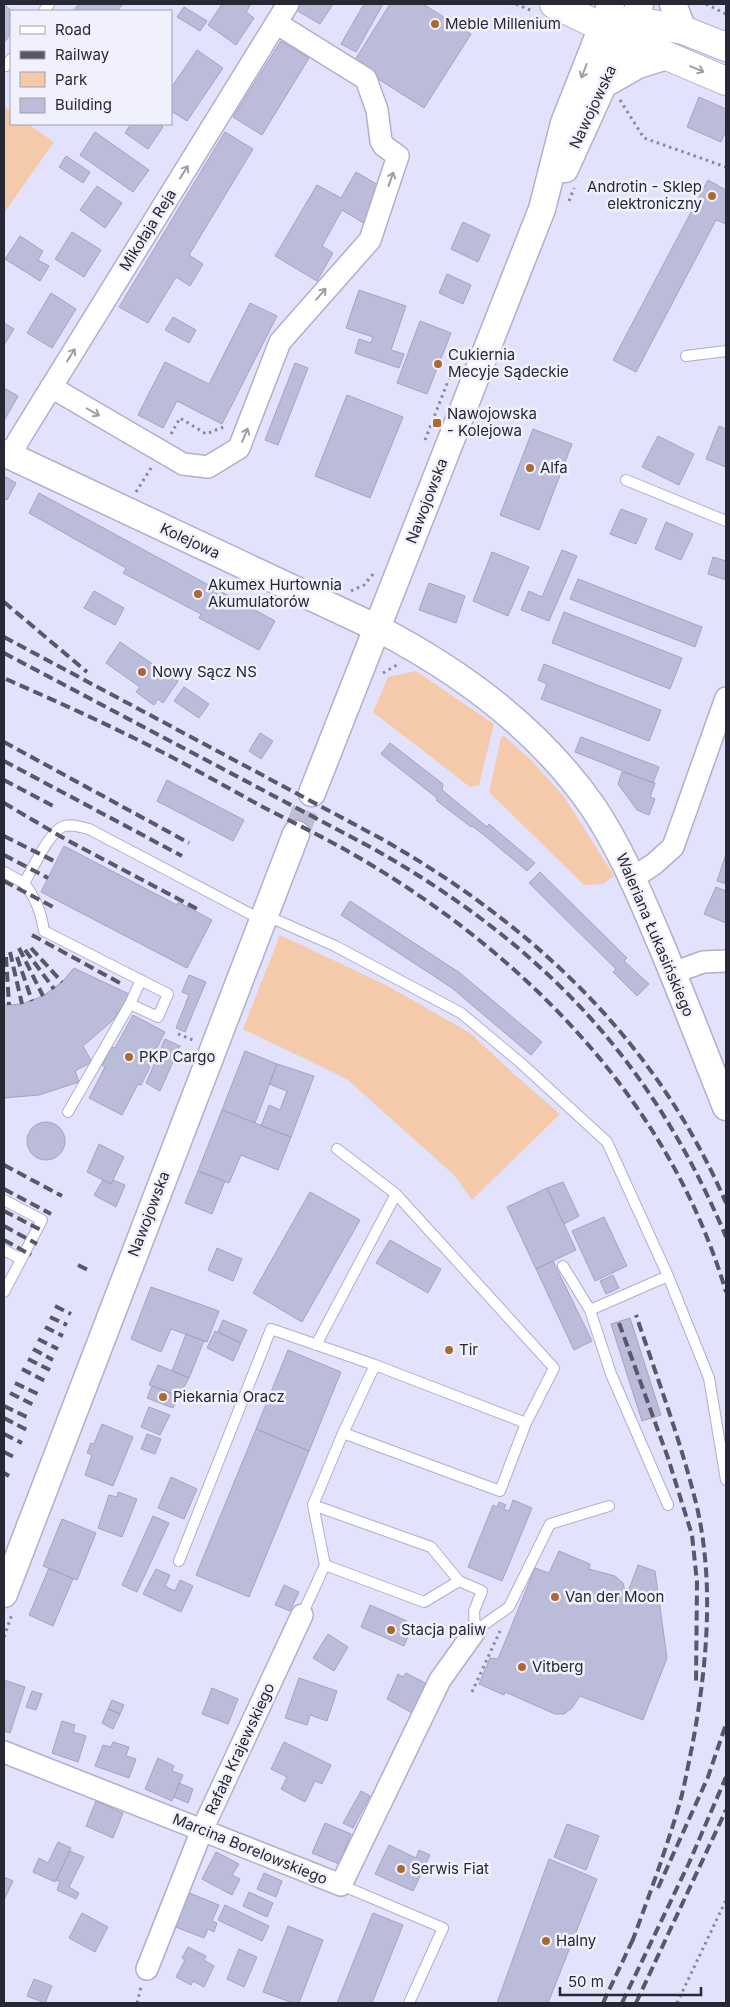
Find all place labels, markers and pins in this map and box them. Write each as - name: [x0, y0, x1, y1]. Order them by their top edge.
- place label: Meble Millenium: [445, 14, 561, 33]
- marker: Meble Millenium: [429, 18, 441, 30]
- place label: Androtin - Sklep elektroniczny: [587, 177, 703, 213]
- marker: Androtin - Sklep elektroniczny: [706, 190, 718, 202]
- place label: Cukiernia Mecyje Sądeckie: [448, 345, 569, 381]
- marker: Cukiernia Mecyje Sądeckie: [432, 358, 444, 370]
- place label: Nawojowska - Kolejowa: [447, 404, 537, 440]
- marker: Nawojowska - Kolejowa: [431, 417, 443, 429]
- place label: Alfa: [540, 458, 568, 477]
- marker: Alfa: [524, 462, 536, 474]
- place label: Akumex Hurtownia Akumulatorów: [208, 575, 342, 611]
- marker: Akumex Hurtownia Akumulatorów: [192, 588, 204, 600]
- place label: Nowy Sącz NS: [152, 662, 257, 681]
- marker: Nowy Sącz NS: [136, 666, 148, 678]
- place label: PKP Cargo: [139, 1047, 215, 1066]
- marker: PKP Cargo: [123, 1051, 135, 1063]
- place label: Tir: [459, 1340, 478, 1359]
- marker: Tir: [443, 1344, 455, 1356]
- place label: Piekarnia Oracz: [173, 1387, 285, 1406]
- marker: Piekarnia Oracz: [157, 1391, 169, 1403]
- place label: Van der Moon: [565, 1587, 664, 1606]
- marker: Van der Moon: [549, 1591, 561, 1603]
- place label: Stacja paliw: [401, 1620, 486, 1639]
- marker: Stacja paliw: [385, 1624, 397, 1636]
- place label: Vitberg: [532, 1657, 583, 1676]
- marker: Vitberg: [516, 1661, 528, 1673]
- place label: Serwis Fiat: [411, 1859, 489, 1878]
- marker: Serwis Fiat: [395, 1863, 407, 1875]
- place label: Halny: [556, 1931, 597, 1950]
- marker: Halny: [540, 1935, 552, 1947]

